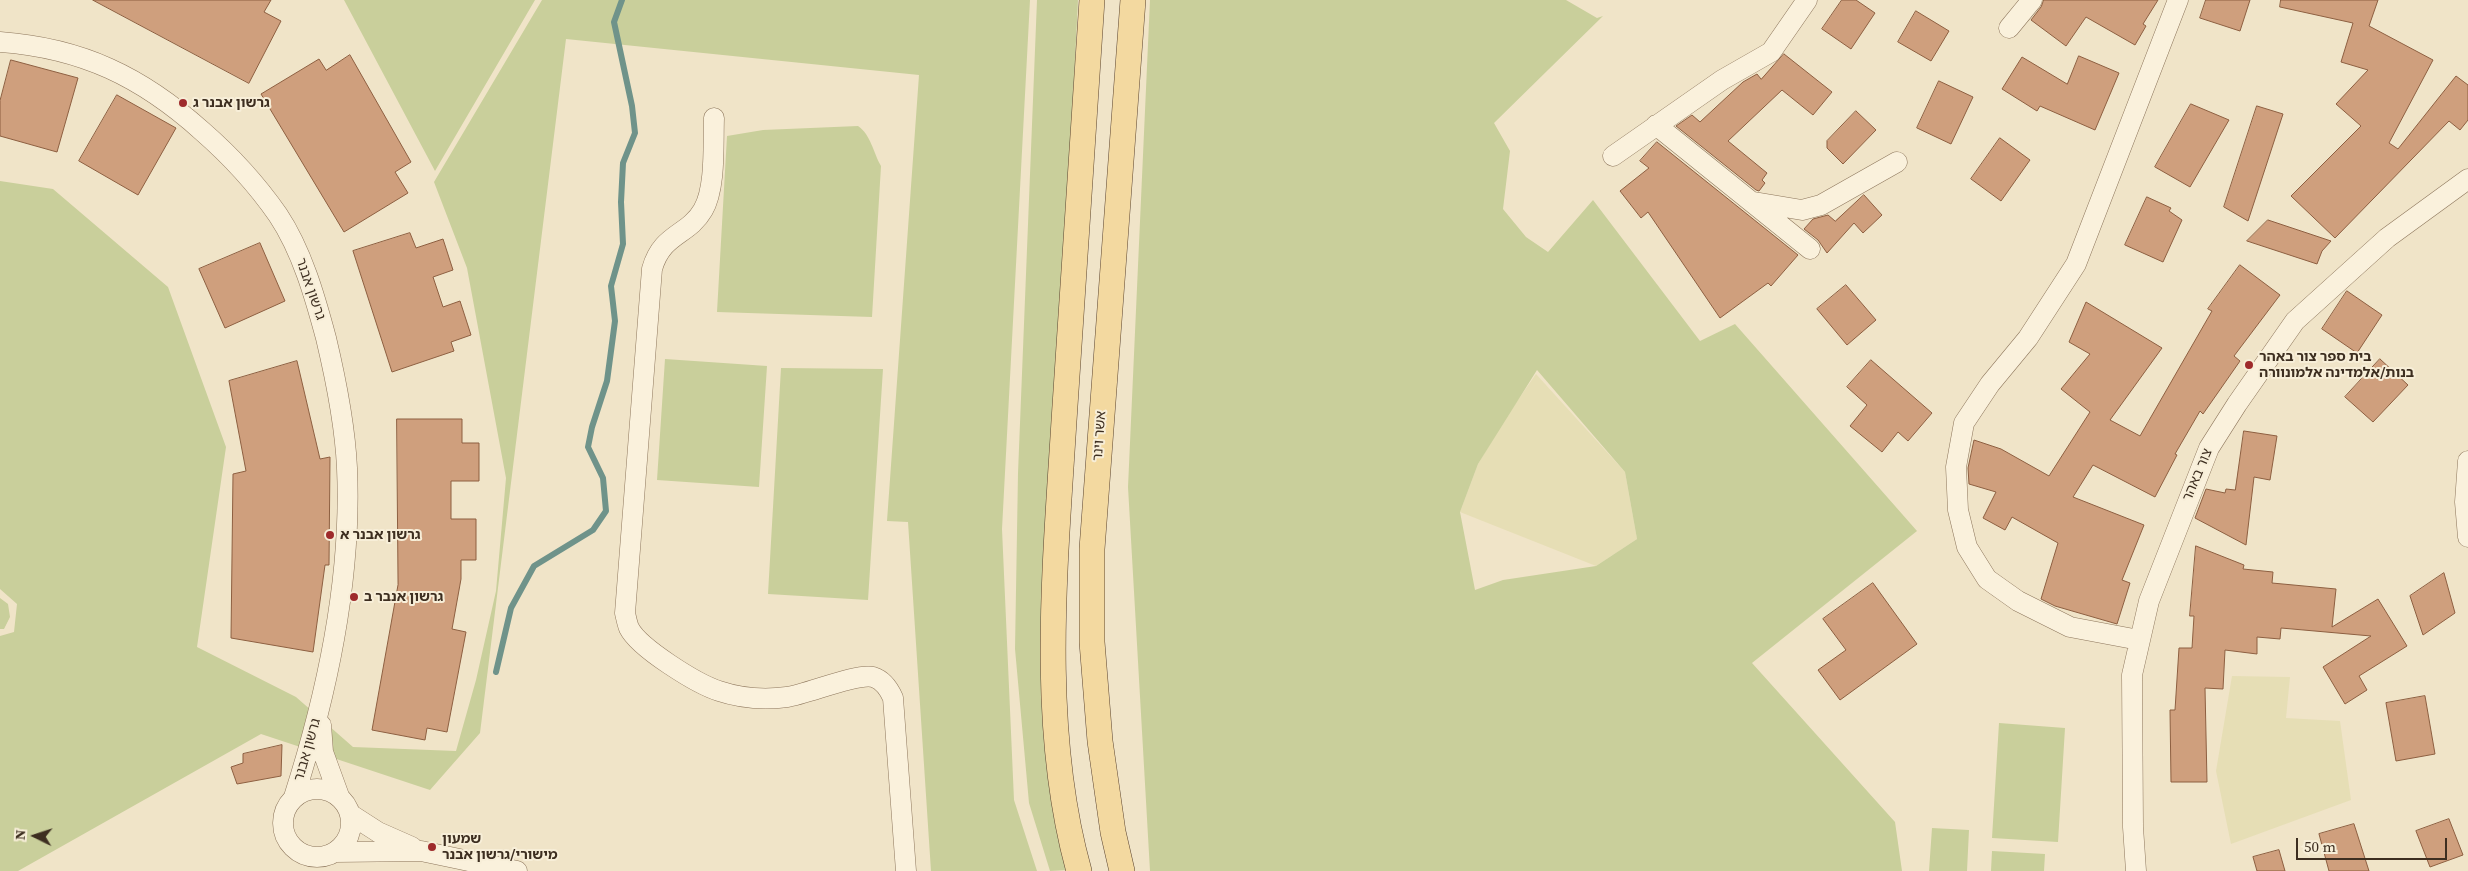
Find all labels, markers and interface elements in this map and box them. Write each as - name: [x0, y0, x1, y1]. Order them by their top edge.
- place label: גרשון אבנר ג: [193, 95, 270, 111]
- marker: גרשון אבנר ג: [177, 97, 189, 109]
- street label: גרשון אבנר: [292, 256, 328, 322]
- place label: בית ספר צור באהר בנות/אלמדינה אלמונוורה: [2259, 349, 2414, 382]
- marker: בית ספר צור באהר בנות/אלמדינה אלמונוורה: [2243, 359, 2255, 371]
- street label: אשר וינר: [1090, 410, 1110, 462]
- street label: צור באהר: [2179, 446, 2217, 504]
- place label: גרשון אבנר א: [340, 527, 421, 543]
- marker: גרשון אבנר א: [324, 529, 336, 541]
- place label: גרשון אנבר ב: [364, 589, 443, 605]
- marker: גרשון אנבר ב: [348, 591, 360, 603]
- street label: גרשון אבנר: [291, 717, 325, 783]
- north arrow: [10, 811, 60, 861]
- scale bar: [2298, 828, 2449, 860]
- text: N: [10, 829, 30, 841]
- place label: שמעון מישורי/גרשון אבנר: [442, 831, 558, 864]
- text: 50 m: [2304, 836, 2336, 857]
- marker: שמעון מישורי/גרשון אבנר: [426, 841, 438, 853]

